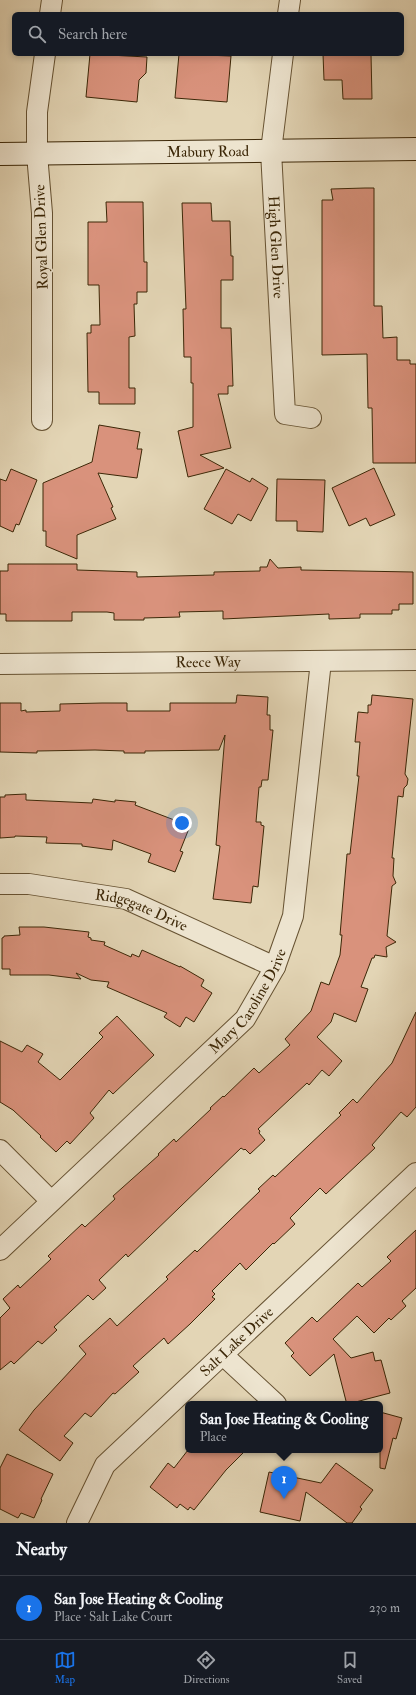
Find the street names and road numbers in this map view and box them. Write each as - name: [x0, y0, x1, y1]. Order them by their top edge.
- street label: Mabury Road: [167, 142, 250, 162]
- street label: Royal Glen Drive: [30, 184, 53, 290]
- street label: High Glen Drive: [263, 195, 288, 299]
- street label: Reece Way: [175, 653, 241, 672]
- street label: Ridgegate Drive: [94, 885, 191, 936]
- street label: Mary Caroline Drive: [205, 946, 291, 1058]
- street label: Salt Lake Drive: [196, 1303, 278, 1381]

